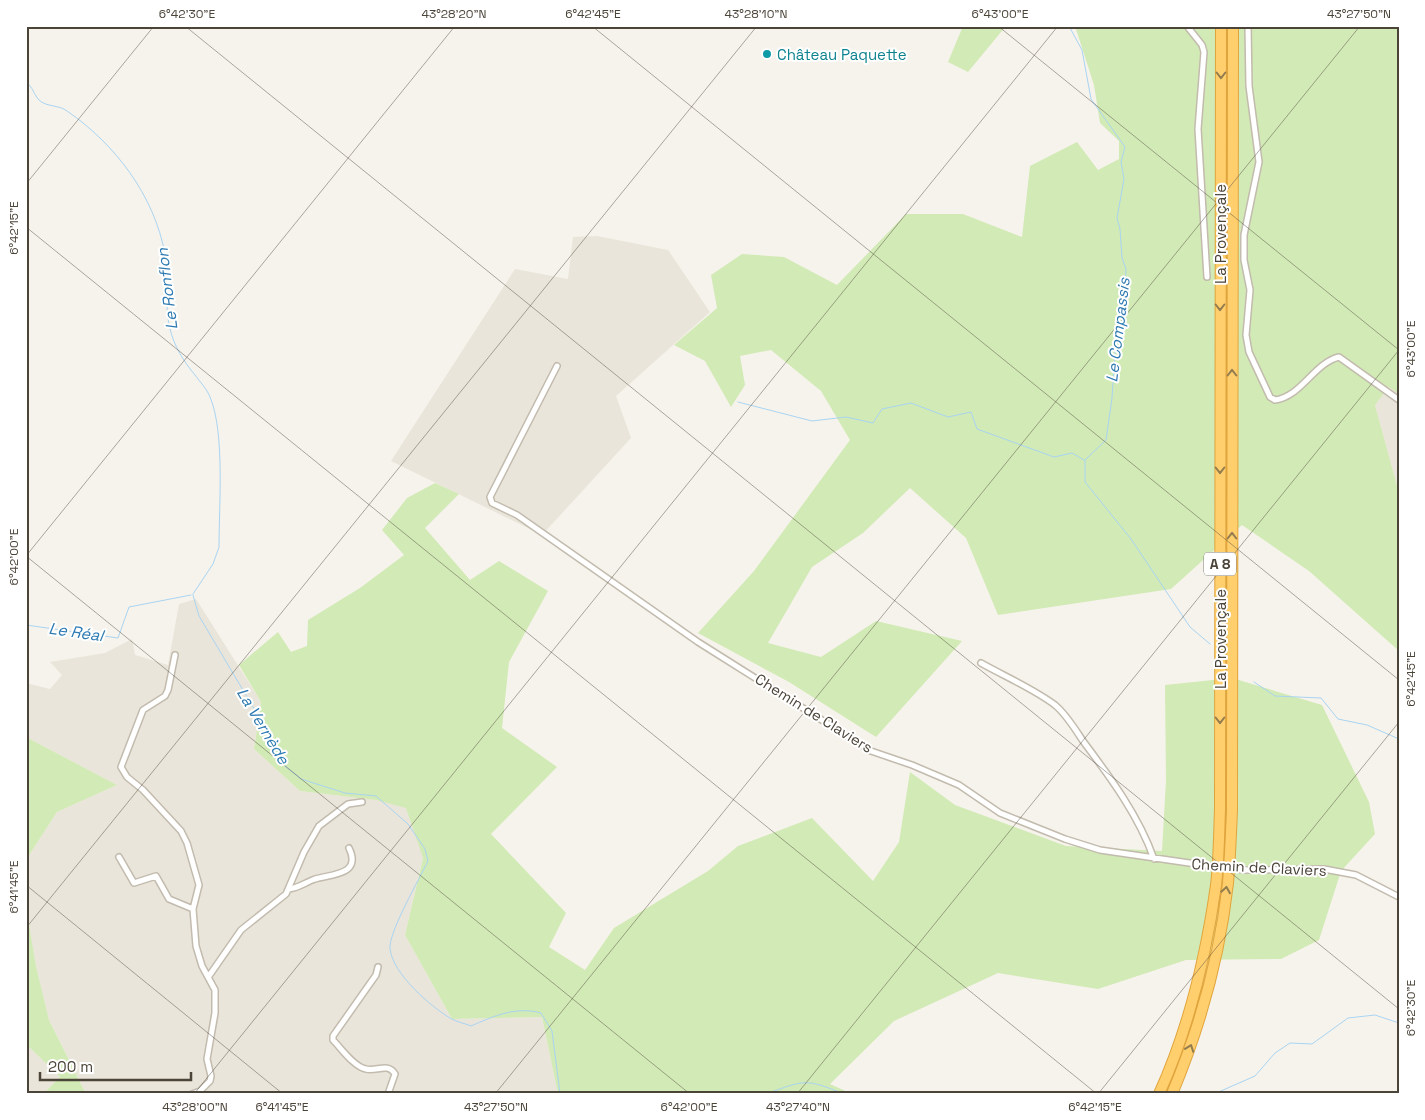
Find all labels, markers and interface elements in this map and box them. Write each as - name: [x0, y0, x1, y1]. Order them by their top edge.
- text: 6°42'30"E: [159, 6, 215, 22]
- text: 43°28'20"N: [421, 6, 487, 22]
- text: 6°42'45"E: [565, 6, 621, 22]
- text: 43°28'10"N: [725, 6, 787, 22]
- text: 6°43'00"E: [972, 6, 1029, 22]
- text: 43°27'50"N: [1327, 6, 1391, 22]
- place label: Château Paquette: [777, 45, 907, 64]
- marker: Château Paquette: [761, 48, 773, 60]
- one-way arrow: [1216, 72, 1226, 79]
- street label: La Provençale: [1211, 184, 1230, 284]
- text: 6°42'15"E: [6, 201, 22, 255]
- water label: Le Ronflon: [151, 246, 182, 331]
- water label: Le Compassis: [1101, 276, 1135, 383]
- one-way arrow: [1215, 304, 1225, 312]
- text: 6°43'00"E: [1403, 320, 1419, 377]
- one-way arrow: [1227, 369, 1237, 376]
- one-way arrow: [1215, 466, 1225, 474]
- text: 6°42'00"E: [6, 528, 22, 585]
- one-way arrow: [1227, 531, 1237, 539]
- road number: A 8: [1204, 552, 1236, 576]
- street label: La Provençale: [1211, 589, 1230, 689]
- water label: Le Réal: [47, 618, 107, 647]
- text: 6°42'45"E: [1403, 651, 1419, 707]
- street label: Chemin de Claviers: [752, 669, 876, 757]
- water label: La Vernède: [232, 684, 294, 769]
- one-way arrow: [1215, 716, 1225, 724]
- street label: Chemin de Claviers: [1191, 854, 1327, 880]
- text: 6°41'45"E: [6, 860, 22, 914]
- one-way arrow: [1221, 886, 1231, 895]
- text: 6°42'30"E: [1403, 980, 1419, 1036]
- one-way arrow: [1184, 1044, 1194, 1053]
- scale bar: [40, 1050, 191, 1082]
- text: 200 m: [48, 1057, 93, 1076]
- text: 43°28'00"N: [162, 1099, 228, 1115]
- text: 6°41'45"E: [255, 1099, 309, 1115]
- text: 43°27'50"N: [464, 1099, 528, 1115]
- text: 6°42'00"E: [661, 1099, 718, 1115]
- text: 43°27'40"N: [766, 1099, 830, 1115]
- text: 6°42'15"E: [1068, 1099, 1122, 1115]

